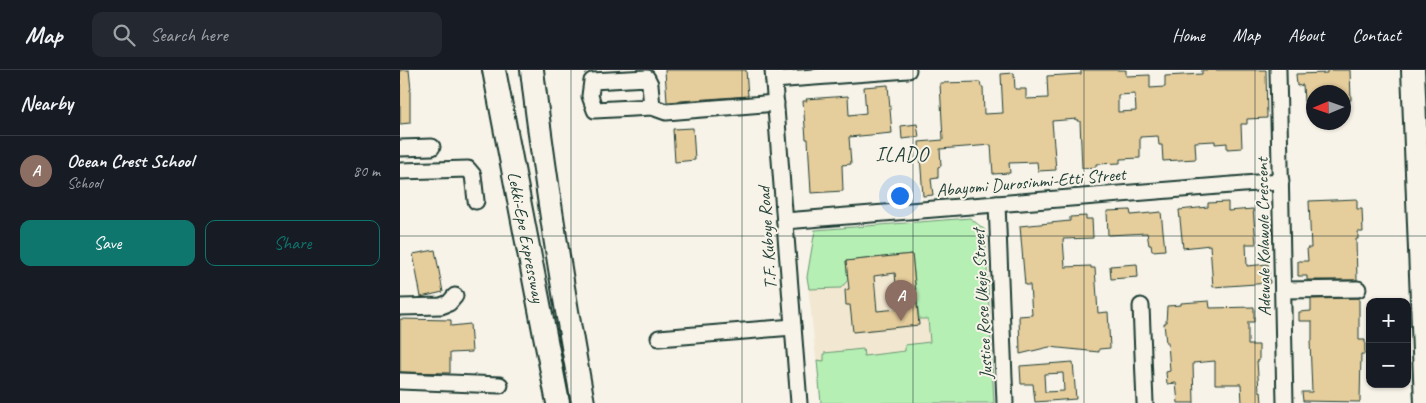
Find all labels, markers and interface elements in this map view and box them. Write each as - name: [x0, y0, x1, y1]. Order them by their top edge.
- search box: [92, 12, 442, 57]
- text: Map: [25, 20, 62, 50]
- icon: search: [110, 21, 138, 49]
- text: Search here: [150, 23, 228, 47]
- text: Home: [1172, 24, 1205, 46]
- text: Map: [1233, 24, 1260, 46]
- text: About: [1288, 24, 1324, 46]
- text: Contact: [1352, 24, 1401, 46]
- north arrow: [1306, 85, 1351, 130]
- text: Nearby: [20, 90, 73, 116]
- district label: ILADO: [875, 142, 930, 167]
- text: Ocean Crest School: [67, 149, 194, 173]
- street label: Adewale Kolawole Crescent: [1251, 155, 1275, 317]
- text: A: [32, 161, 40, 181]
- text: 80 m: [353, 161, 380, 181]
- street label: Abayomi Durosinmi-Etti Street: [936, 163, 1128, 201]
- street label: Lekki-Epe Expressway: [503, 170, 550, 306]
- text: School: [67, 173, 101, 193]
- street label: T.F. Kuboye Road: [752, 183, 782, 290]
- your location: [887, 183, 913, 209]
- button: Save: [20, 220, 195, 266]
- button: Share: [205, 220, 380, 266]
- street label: Justice Rose Ukeje Street: [967, 225, 997, 381]
- pin: A: [885, 280, 917, 321]
- map controls: [1366, 298, 1411, 388]
- button: +: [1366, 298, 1411, 343]
- button: −: [1366, 343, 1411, 388]

